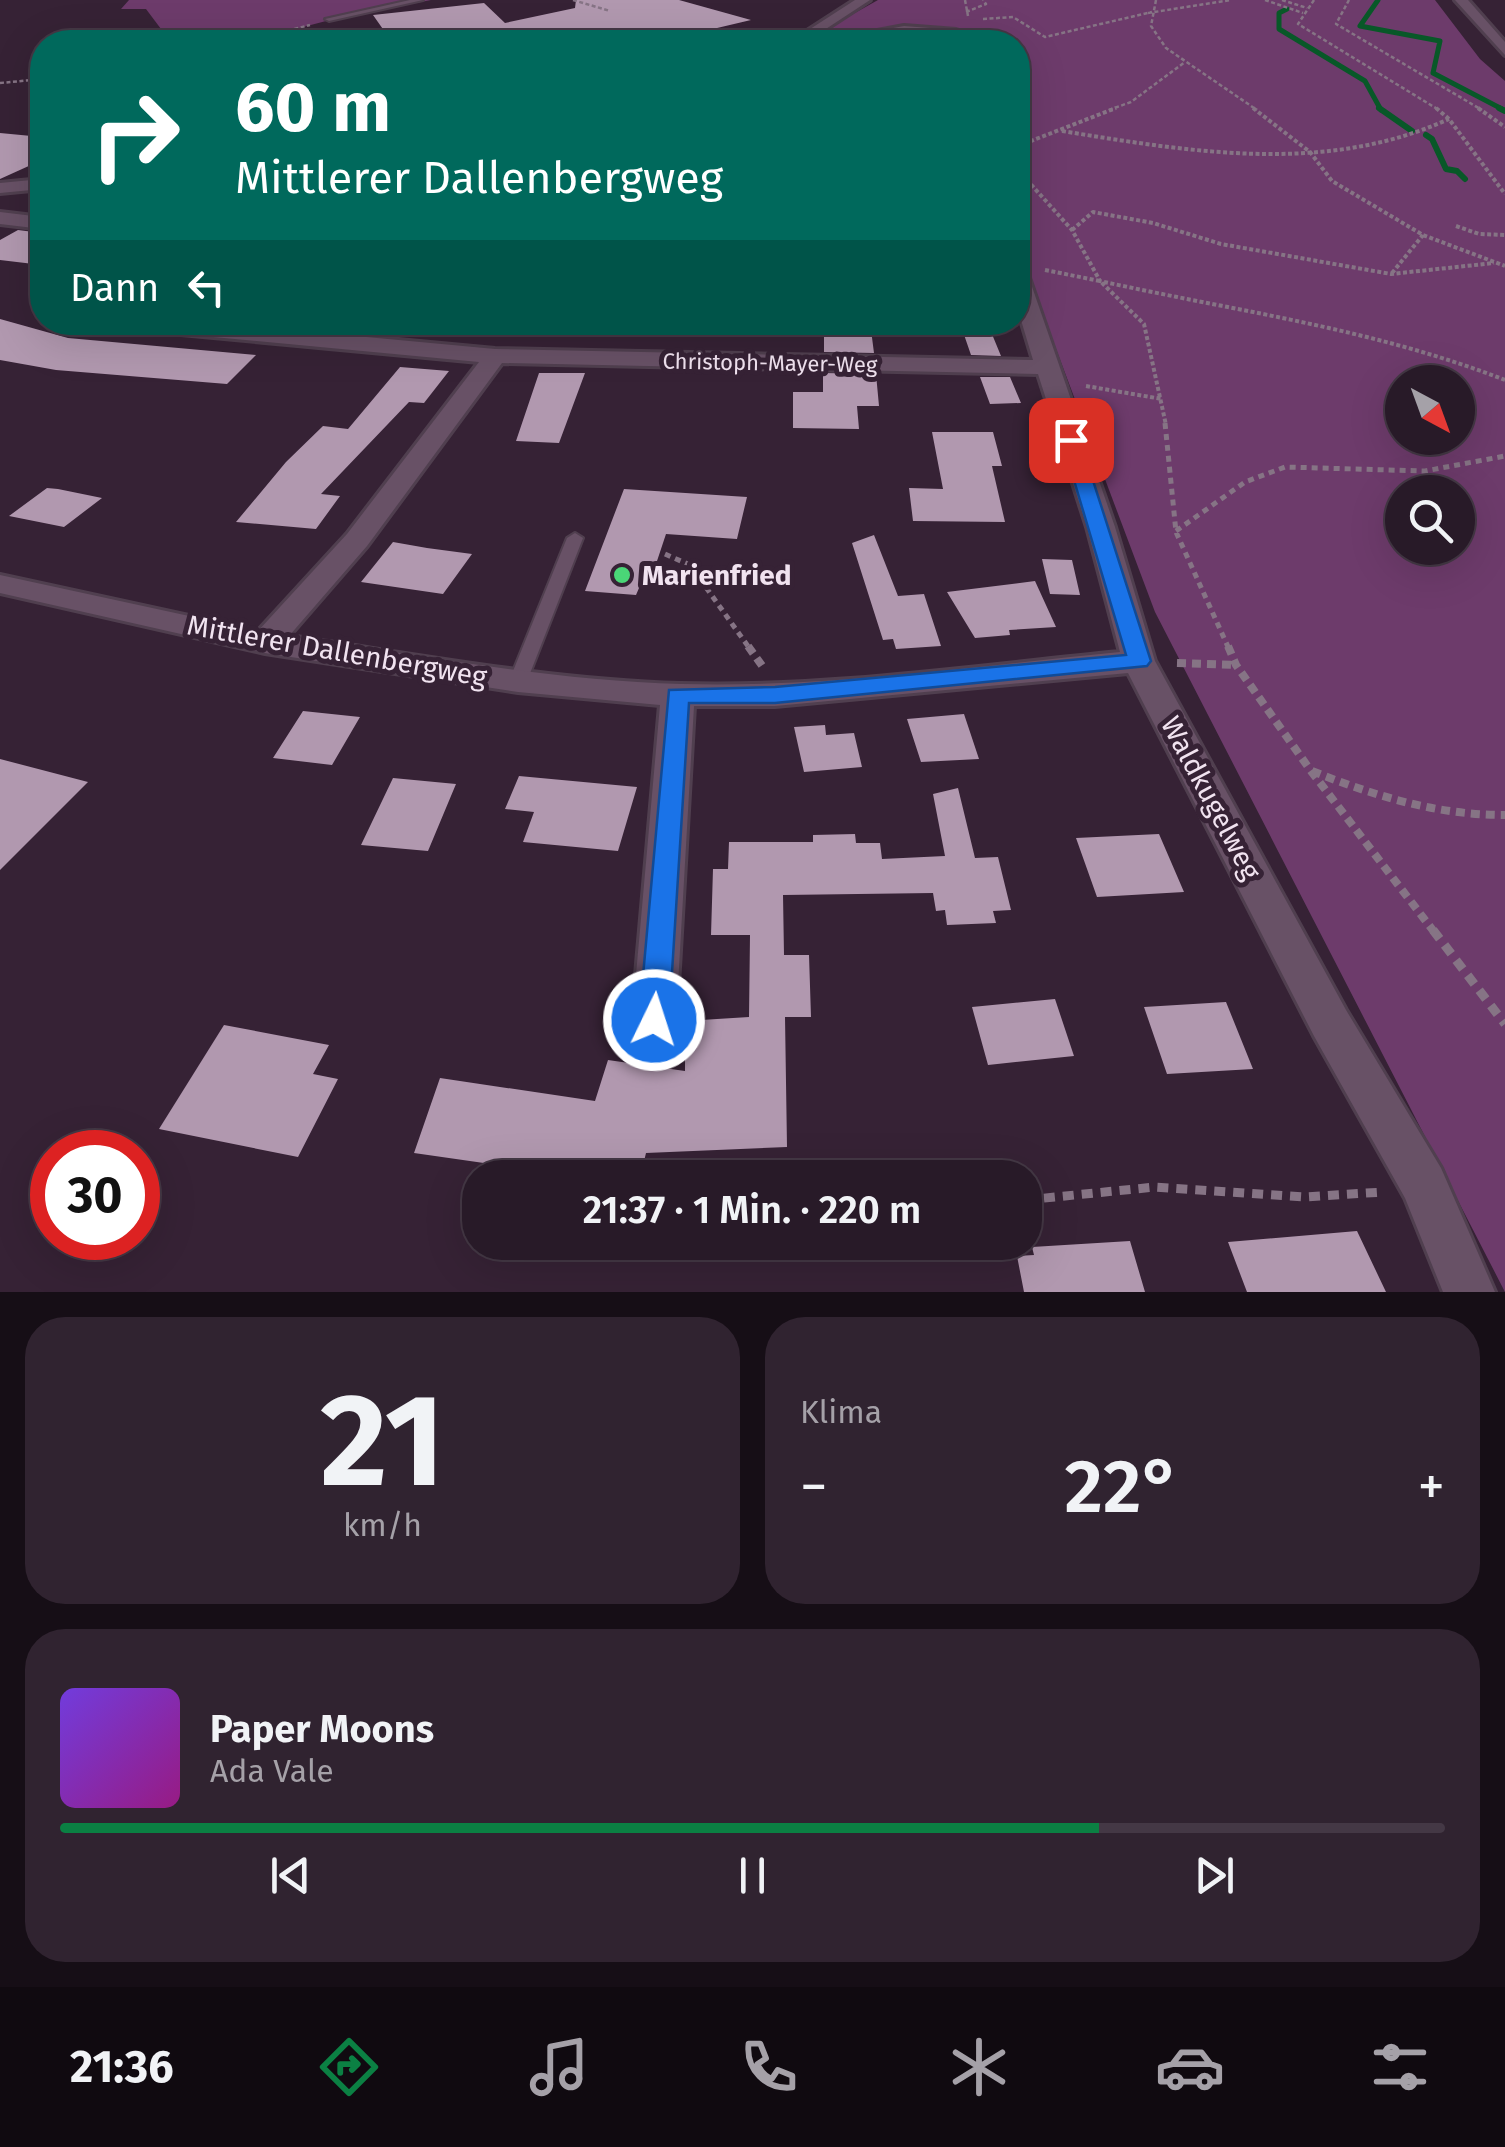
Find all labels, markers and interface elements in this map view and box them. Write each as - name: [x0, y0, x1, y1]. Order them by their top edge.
- text: 60 m: [235, 66, 391, 150]
- icon: right: [70, 70, 200, 200]
- text: Mittlerer Dallenbergweg: [235, 151, 723, 205]
- icon: left: [179, 260, 234, 315]
- text: Dann: [70, 265, 159, 311]
- street label: Christoph-Mayer-Weg: [662, 348, 878, 378]
- north arrow: [1385, 365, 1475, 455]
- map controls: [1385, 365, 1475, 565]
- pin: [1029, 398, 1114, 483]
- icon: arrive: [1044, 413, 1099, 468]
- button: search: [1385, 475, 1475, 565]
- place label: Marienfried: [642, 559, 791, 592]
- marker: Marienfried: [611, 564, 633, 586]
- street label: Mittlerer Dallenbergweg: [185, 608, 490, 694]
- street label: Waldkugelweg: [1154, 711, 1268, 886]
- position arrow: [602, 968, 706, 1072]
- speed limit sign: 30: [30, 1130, 160, 1260]
- text: 21:37 · 1 Min. · 220 m: [583, 1187, 921, 1233]
- text: 21: [320, 1363, 445, 1519]
- text: Klima: [800, 1393, 882, 1431]
- text: 22°: [1065, 1442, 1180, 1532]
- text: −: [800, 1454, 828, 1520]
- text: +: [1418, 1454, 1445, 1520]
- text: km/h: [343, 1506, 422, 1544]
- text: Paper Moons: [210, 1706, 434, 1752]
- text: Ada Vale: [210, 1752, 334, 1790]
- icon: previous: [263, 1848, 318, 1903]
- icon: pause: [725, 1848, 780, 1903]
- icon: next: [1187, 1848, 1242, 1903]
- icon: directions: [314, 2032, 384, 2102]
- icon: music: [524, 2032, 594, 2102]
- icon: phone: [734, 2032, 804, 2102]
- icon: climate: [944, 2032, 1014, 2102]
- icon: car: [1155, 2032, 1225, 2102]
- icon: filters: [1365, 2032, 1435, 2102]
- text: 21:36: [70, 2040, 174, 2094]

